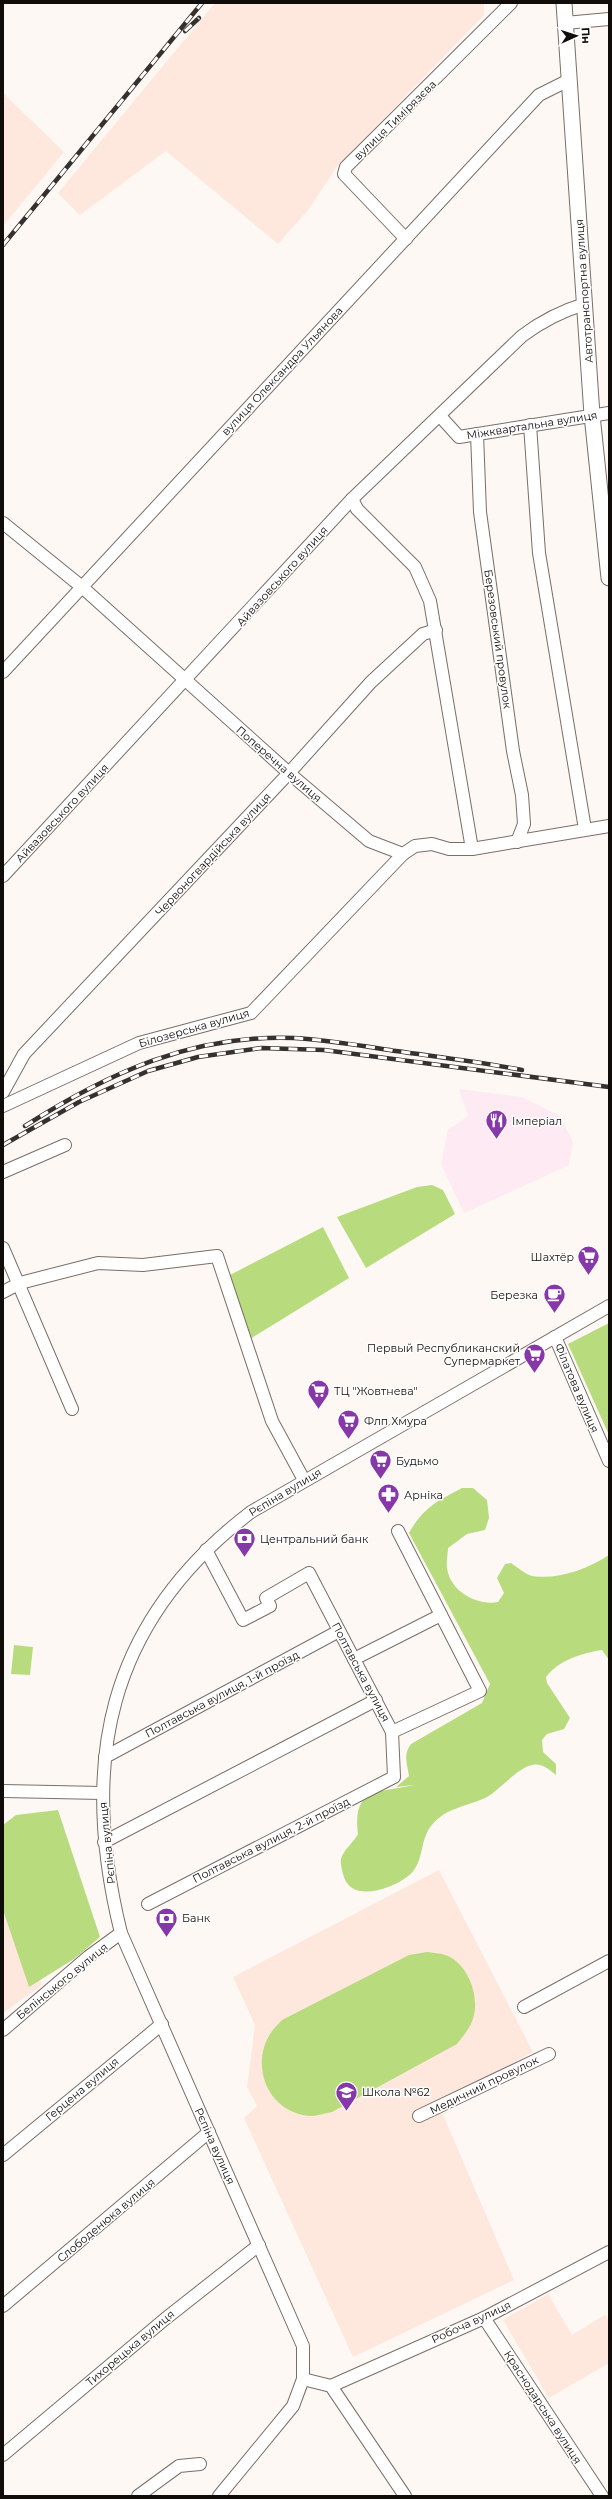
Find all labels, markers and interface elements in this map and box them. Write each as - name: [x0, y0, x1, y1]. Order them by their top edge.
- north arrow: [556, 16, 596, 56]
- text: Пн: [579, 27, 593, 44]
- street label: вулиця Тимірязєва: [351, 77, 439, 163]
- street label: Автотранспортна вулиця: [572, 219, 596, 363]
- street label: вулиця Олександра Ульянова: [218, 304, 346, 438]
- street label: Міжквартальна вулиця: [466, 408, 598, 442]
- street label: Айвазовського вулиця: [233, 523, 331, 629]
- street label: Березовський провулок: [481, 569, 515, 710]
- street label: Поперечна вулиця: [233, 723, 325, 805]
- street label: Айвазовського вулиця: [13, 761, 111, 865]
- street label: Червоногвардійська вулиця: [152, 790, 274, 918]
- street label: Білозерська вулиця: [137, 1006, 251, 1050]
- restaurant icon: Імперіал: [483, 1108, 509, 1141]
- place label: Імперіал: [512, 1114, 562, 1128]
- supermarket icon: Шахтёр: [576, 1244, 602, 1277]
- place label: Шахтёр: [531, 1250, 574, 1264]
- cafe icon: Березка: [541, 1282, 567, 1315]
- place label: Березка: [490, 1288, 538, 1302]
- place label: Первый Республиканский Супермаркет: [367, 1341, 521, 1368]
- supermarket icon: Первый Республиканский Супермаркет: [522, 1341, 548, 1374]
- street label: Філатова вулиця: [552, 1341, 602, 1435]
- supermarket icon: ТЦ "Жовтнева": [306, 1378, 332, 1411]
- place label: ТЦ "Жовтнева": [334, 1384, 418, 1398]
- supermarket icon: Флп Хмура: [335, 1408, 361, 1441]
- place label: Флп Хмура: [364, 1414, 427, 1428]
- supermarket icon: Будьмо: [367, 1448, 393, 1481]
- place label: Будьмо: [396, 1454, 439, 1468]
- street label: Рєпіна вулиця: [246, 1465, 324, 1519]
- pharmacy icon: Арніка: [376, 1482, 402, 1515]
- place label: Арніка: [404, 1488, 443, 1502]
- bank icon: Центральний банк: [232, 1526, 258, 1559]
- place label: Центральний банк: [260, 1532, 369, 1546]
- street label: Полтавська вулиця: [329, 1620, 393, 1724]
- street label: Полтавська вулиця, 1-й проїзд: [143, 1647, 301, 1741]
- street label: Полтавська вулиця, 2-й проїзд: [190, 1794, 352, 1886]
- street label: Рєпіна вулиця: [96, 1801, 118, 1885]
- bank icon: Банк: [153, 1905, 179, 1938]
- place label: Банк: [182, 1911, 211, 1925]
- street label: Белінського вулиця: [13, 1940, 111, 2022]
- street label: Медичний провулок: [427, 2052, 541, 2117]
- street label: Герцена вулиця: [42, 2054, 122, 2124]
- school or university icon: Школа №62: [333, 2079, 359, 2112]
- place label: Школа №62: [362, 2085, 430, 2099]
- street label: Рєпіна вулиця: [192, 2106, 238, 2186]
- street label: Слободенюка вулиця: [54, 2175, 158, 2265]
- street label: Робоча вулиця: [429, 2297, 513, 2347]
- street label: Тихорецька вулиця: [83, 2307, 177, 2389]
- street label: Краснодарська вулиця: [501, 2348, 585, 2466]

